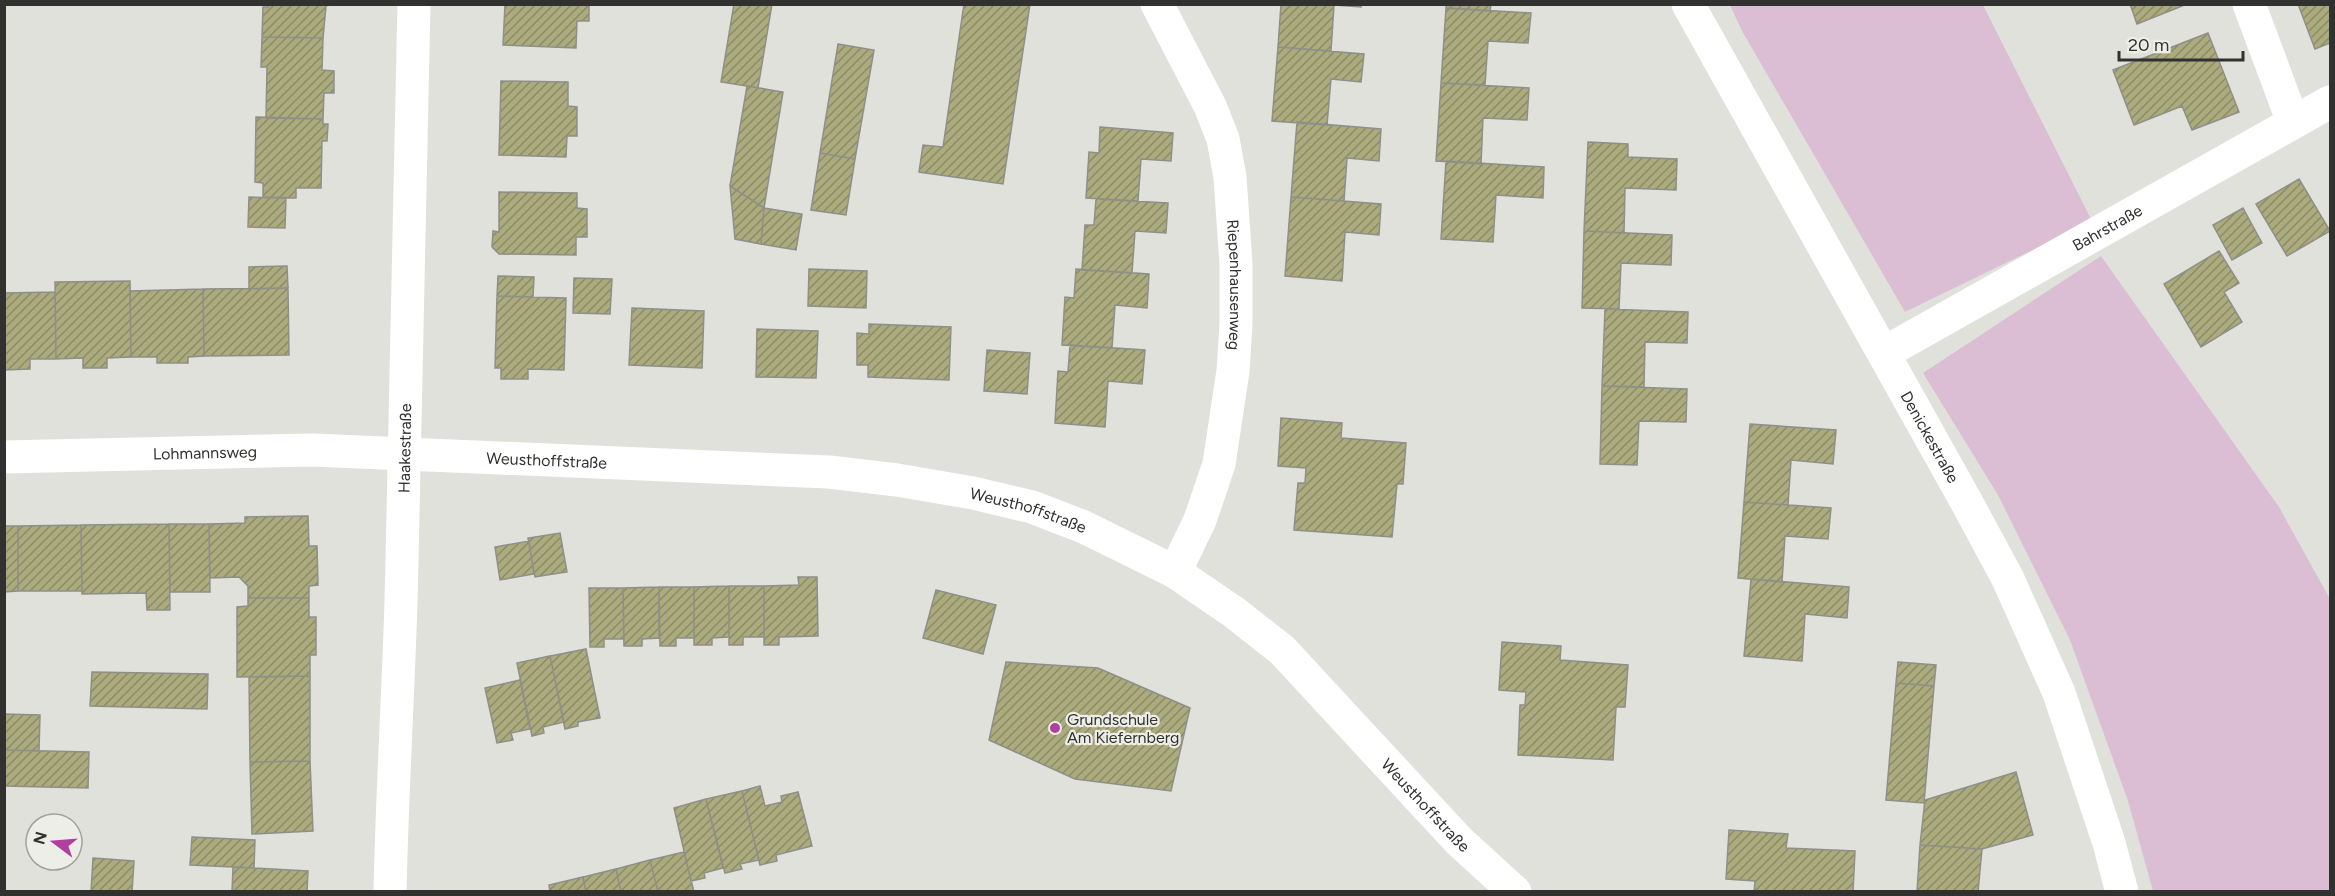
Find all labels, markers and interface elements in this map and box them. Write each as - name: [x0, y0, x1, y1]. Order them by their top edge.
- scale bar: [2119, 24, 2244, 62]
- text: 20 m: [2128, 34, 2169, 56]
- street label: Bahrstraße: [2069, 201, 2146, 255]
- street label: Riepenhausenweg: [1223, 219, 1245, 351]
- street label: Denickestraße: [1896, 388, 1963, 487]
- street label: Haakestraße: [394, 403, 415, 493]
- street label: Lohmannsweg: [153, 442, 257, 464]
- street label: Weusthoffstraße: [486, 448, 608, 473]
- street label: Weusthoffstraße: [968, 484, 1089, 537]
- place label: Grundschule Am Kiefernberg: [1067, 710, 1179, 747]
- marker: Grundschule Am Kiefernberg: [1048, 721, 1062, 735]
- street label: Weusthoffstraße: [1377, 755, 1474, 856]
- north arrow: [24, 812, 84, 872]
- text: N: [29, 829, 51, 847]

